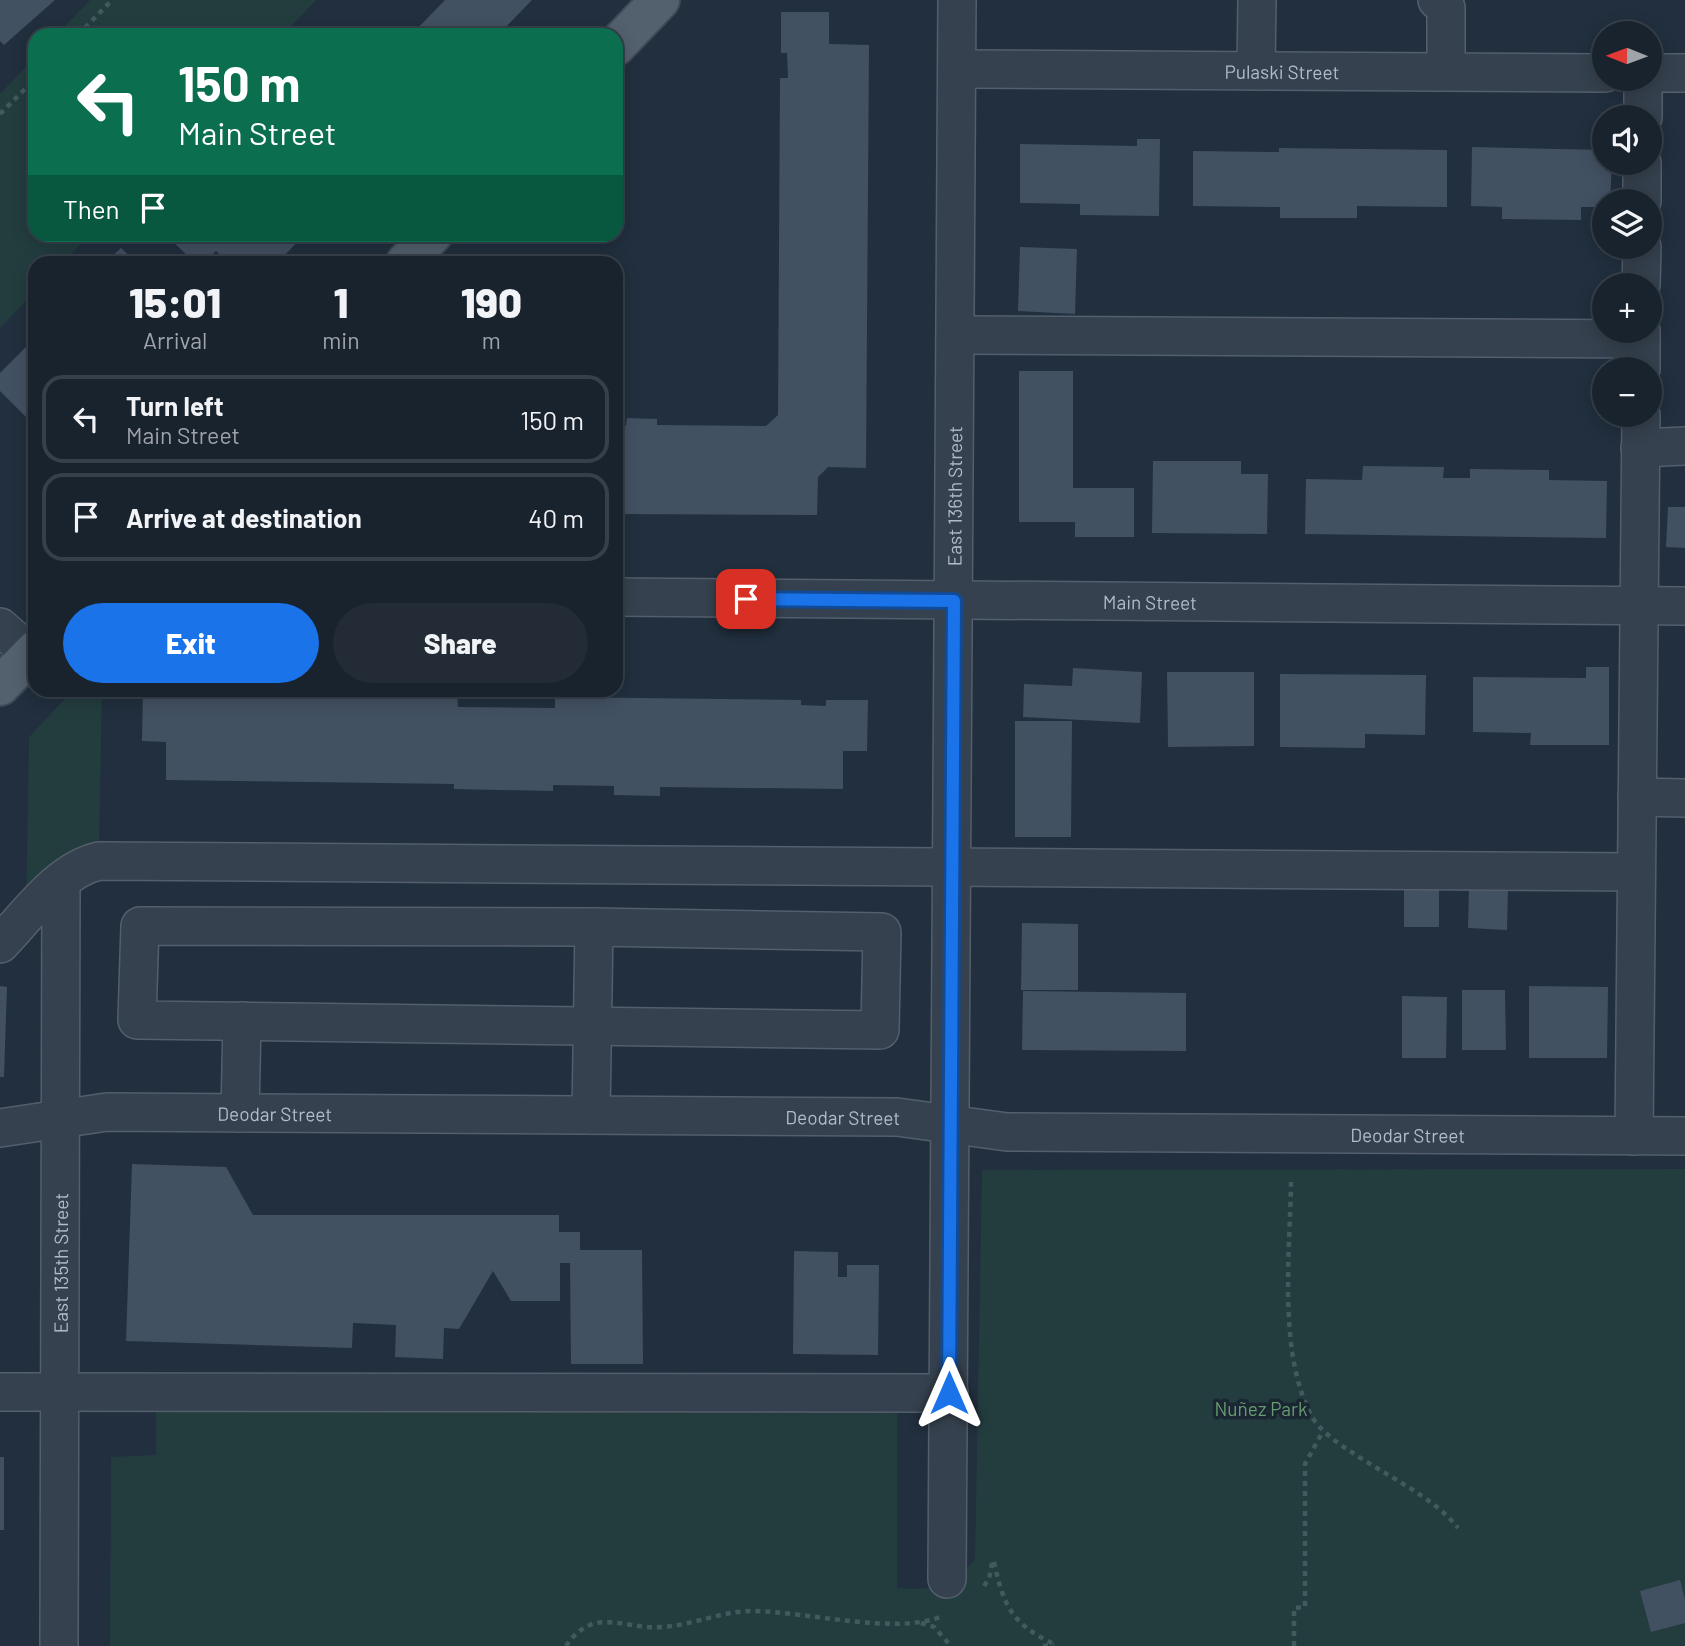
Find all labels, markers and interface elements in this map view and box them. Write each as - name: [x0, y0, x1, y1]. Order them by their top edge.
- north arrow: [1592, 21, 1662, 91]
- map controls: [1592, 21, 1662, 427]
- text: 150 m: [178, 53, 300, 112]
- icon: left: [63, 56, 154, 147]
- street label: Pulaski Street: [1225, 59, 1339, 83]
- button: sound: [1592, 105, 1662, 175]
- text: Main Street: [178, 113, 336, 151]
- icon: arrive: [134, 189, 172, 227]
- button: layers: [1592, 189, 1662, 259]
- text: Then: [63, 193, 120, 224]
- button: +: [1592, 273, 1662, 343]
- text: 15:01: [129, 276, 221, 326]
- text: 1: [333, 276, 348, 326]
- text: 190: [461, 276, 522, 326]
- text: Arrival: [143, 326, 207, 354]
- text: min: [322, 326, 360, 354]
- text: m: [482, 326, 501, 354]
- button: −: [1592, 357, 1662, 427]
- text: Turn left: [126, 390, 224, 421]
- icon: left: [67, 400, 105, 438]
- text: 150 m: [520, 404, 584, 435]
- text: Main Street: [126, 421, 240, 449]
- street label: East 136th Street: [942, 426, 966, 566]
- icon: arrive: [67, 498, 105, 536]
- text: Arrive at destination: [126, 502, 362, 533]
- text: 40 m: [528, 502, 584, 533]
- pin: [716, 569, 776, 629]
- icon: arrive: [727, 580, 765, 618]
- street label: Main Street: [1103, 590, 1197, 613]
- button: Exit: [63, 603, 319, 683]
- button: Share: [333, 603, 588, 683]
- street label: Deodar Street: [217, 1101, 332, 1125]
- street label: Deodar Street: [785, 1105, 900, 1129]
- street label: Deodar Street: [1350, 1123, 1465, 1146]
- street label: East 135th Street: [48, 1193, 72, 1333]
- position arrow: [912, 1356, 986, 1430]
- park label: Nuñez Park: [1215, 1397, 1308, 1420]

